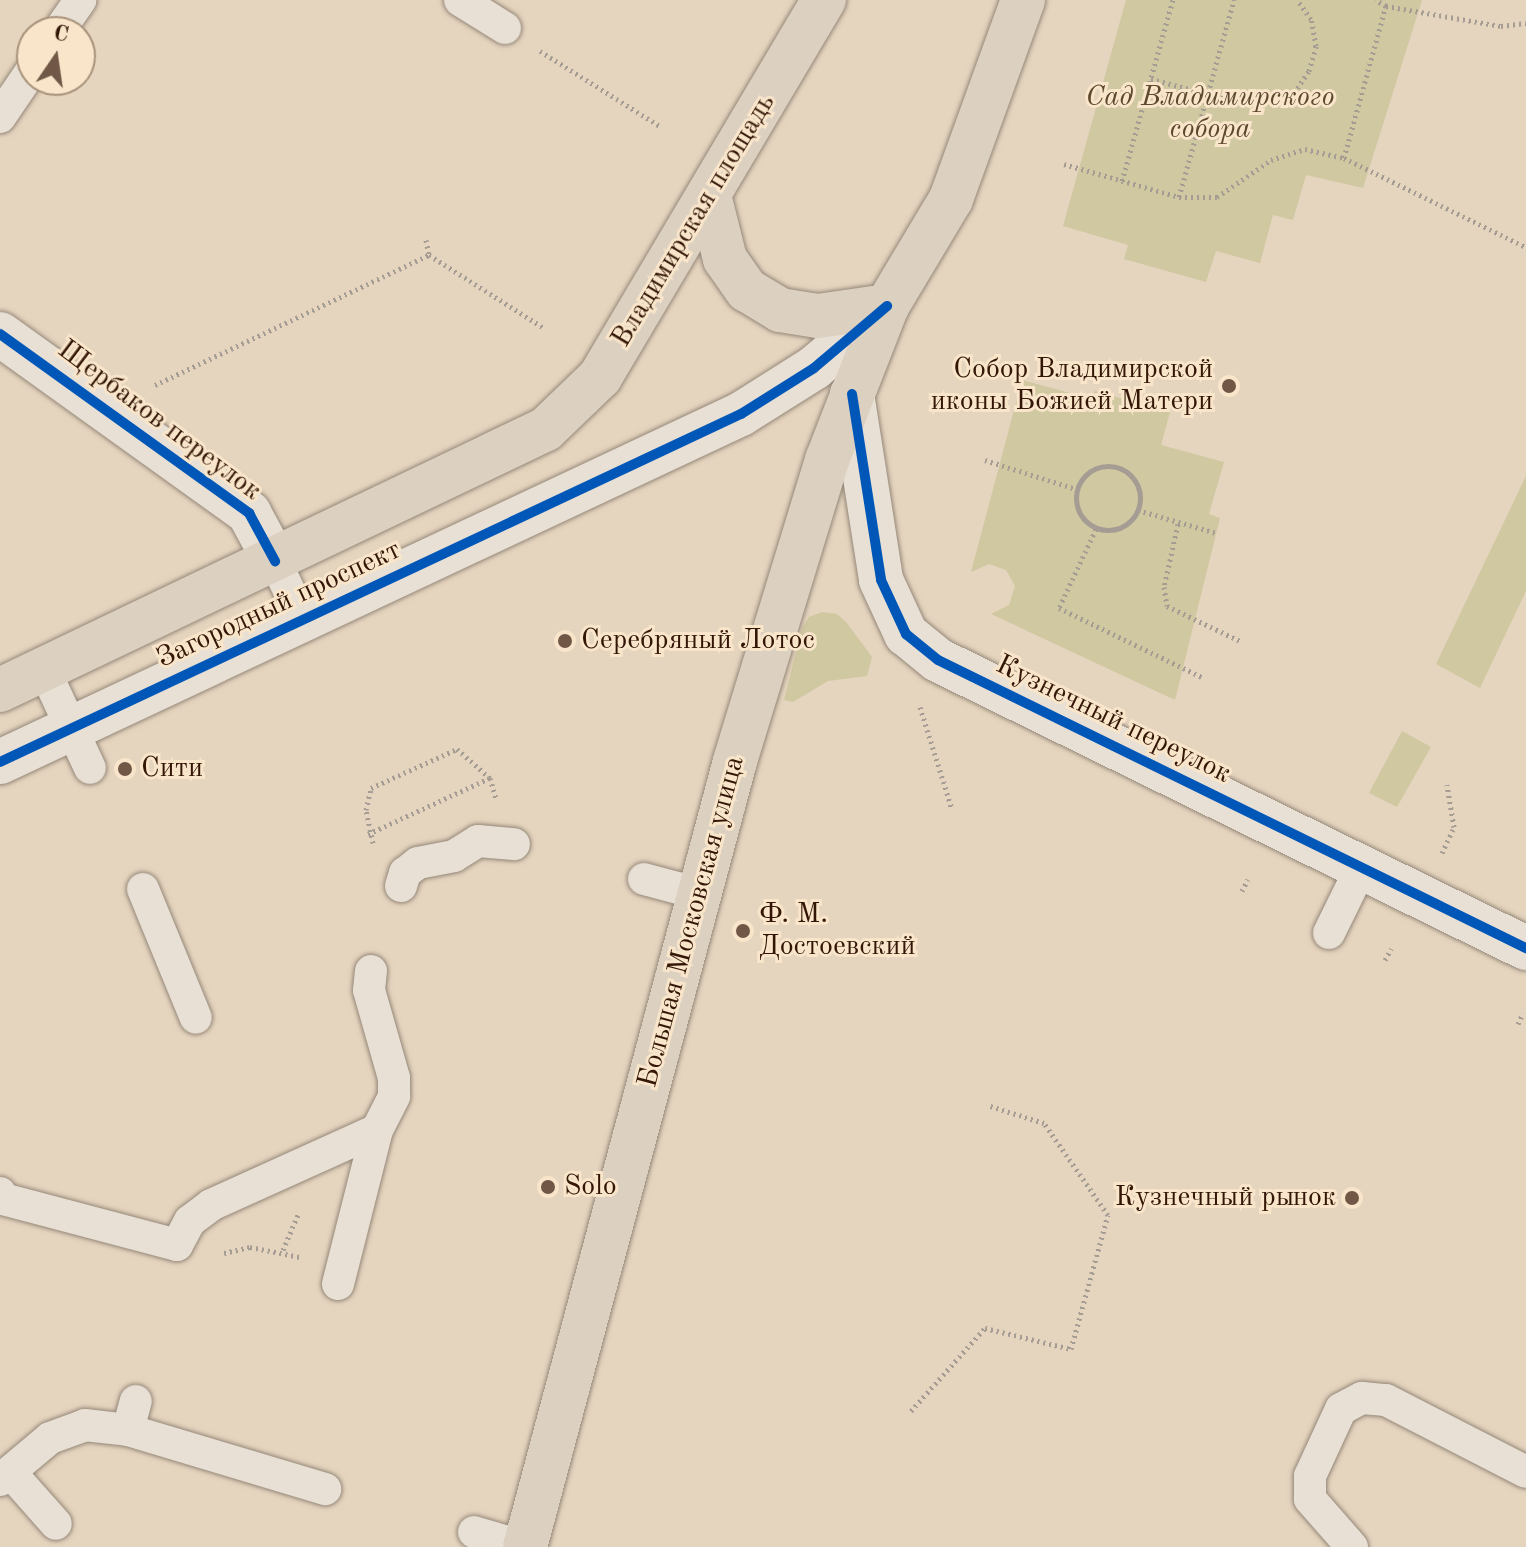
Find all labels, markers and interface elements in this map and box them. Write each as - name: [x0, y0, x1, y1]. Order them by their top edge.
- north arrow: [16, 16, 96, 96]
- text: С: [51, 22, 71, 47]
- park label: Сад Владимирского собора: [1086, 81, 1334, 147]
- street label: Владимирская площадь: [605, 88, 783, 354]
- street label: Щербаков переулок: [50, 333, 268, 509]
- place label: Собор Владимирской иконы Божией Матери: [931, 353, 1213, 419]
- marker: Собор Владимирской иконы Божией Матери: [1220, 377, 1238, 395]
- street label: Загородный проспект: [152, 534, 406, 676]
- place label: Серебряный Лотос: [581, 624, 815, 658]
- marker: Серебряный Лотос: [556, 632, 574, 650]
- street label: Кузнечный переулок: [990, 649, 1236, 791]
- place label: Сити: [141, 752, 203, 786]
- street label: Большая Московская улица: [632, 752, 752, 1092]
- marker: Сити: [116, 760, 134, 778]
- place label: Ф. М. Достоевский: [759, 898, 916, 964]
- marker: Ф. М. Достоевский: [734, 922, 752, 940]
- place label: Solo: [564, 1170, 617, 1204]
- marker: Solo: [539, 1178, 557, 1196]
- place label: Кузнечный рынок: [1115, 1181, 1336, 1215]
- marker: Кузнечный рынок: [1343, 1189, 1361, 1207]

